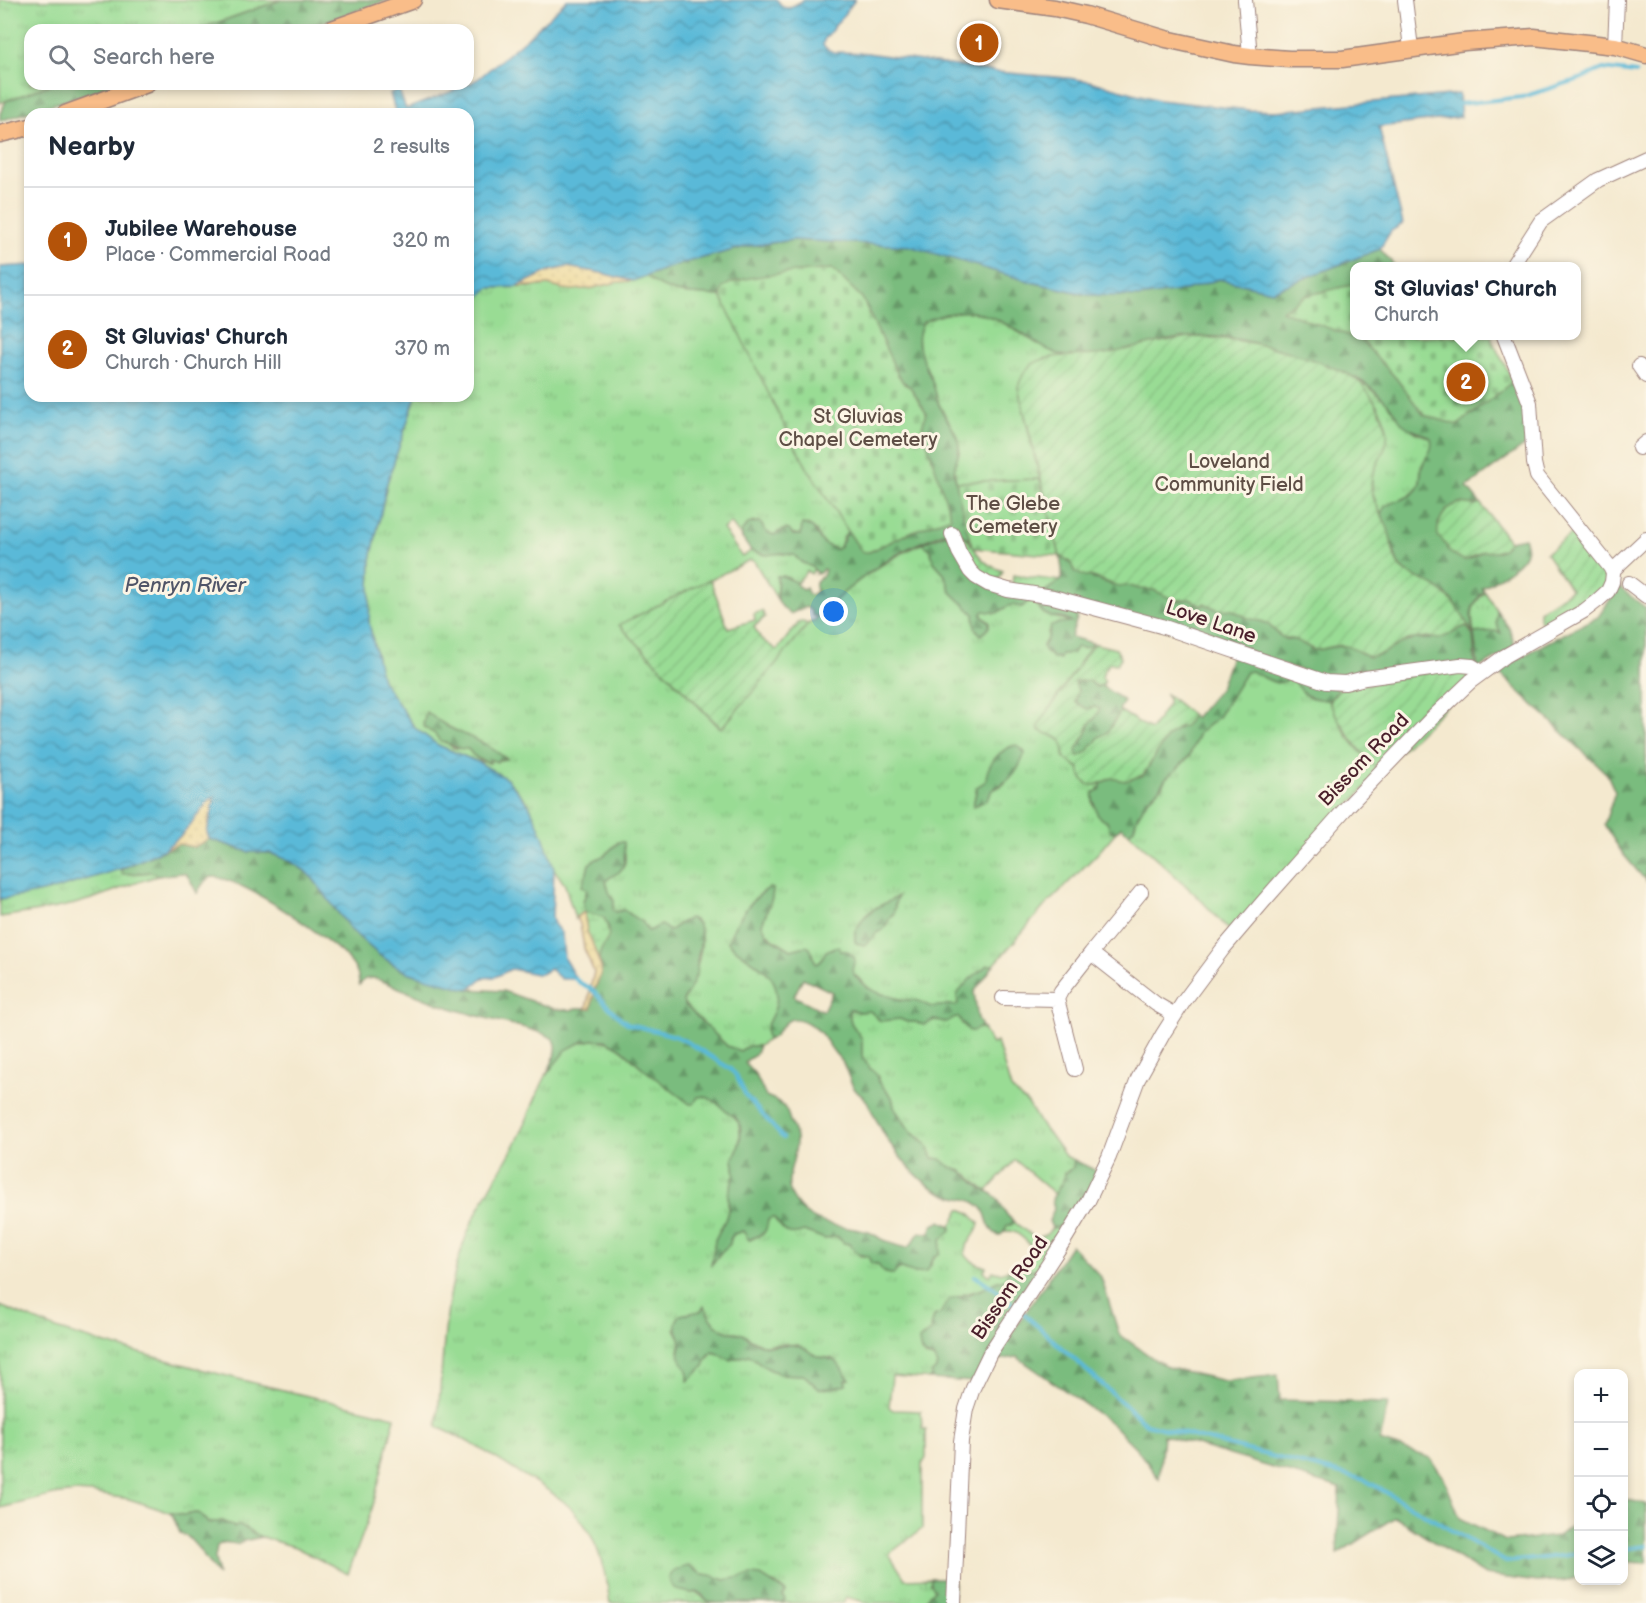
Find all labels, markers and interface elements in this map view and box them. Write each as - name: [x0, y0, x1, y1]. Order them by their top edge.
- pin: 1: [960, 20, 998, 66]
- search box: [24, 24, 474, 90]
- icon: search: [45, 41, 78, 74]
- text: Search here: [93, 44, 215, 71]
- text: Nearby: [48, 132, 135, 163]
- text: 2 results: [373, 135, 450, 159]
- text: Jubilee Warehouse: [105, 216, 297, 243]
- text: 1: [63, 229, 72, 253]
- text: 320 m: [392, 229, 450, 253]
- text: Place · Commercial Road: [105, 243, 331, 267]
- popup: [1350, 262, 1581, 340]
- text: St Gluvias' Church: [1374, 276, 1557, 303]
- text: Church: [1374, 303, 1439, 327]
- text: St Gluvias' Church: [105, 324, 288, 351]
- text: 2: [62, 337, 73, 361]
- text: 370 m: [394, 337, 450, 361]
- text: Church · Church Hill: [105, 351, 281, 375]
- pin: 2: [1446, 360, 1486, 404]
- park label: St Gluvias Chapel Cemetery: [778, 405, 938, 452]
- park label: Loveland Community Field: [1154, 450, 1304, 497]
- park label: The Glebe Cemetery: [966, 492, 1060, 539]
- water label: Penryn River: [125, 573, 247, 598]
- street label: Love Lane: [1163, 595, 1260, 649]
- your location: [819, 597, 848, 626]
- street label: Bissom Road: [1314, 709, 1414, 811]
- street label: Bissom Road: [967, 1232, 1053, 1344]
- map controls: [1574, 1369, 1628, 1585]
- button: +: [1574, 1369, 1628, 1423]
- button: −: [1574, 1423, 1628, 1477]
- button: locate: [1574, 1477, 1628, 1531]
- button: layers: [1574, 1531, 1628, 1585]

